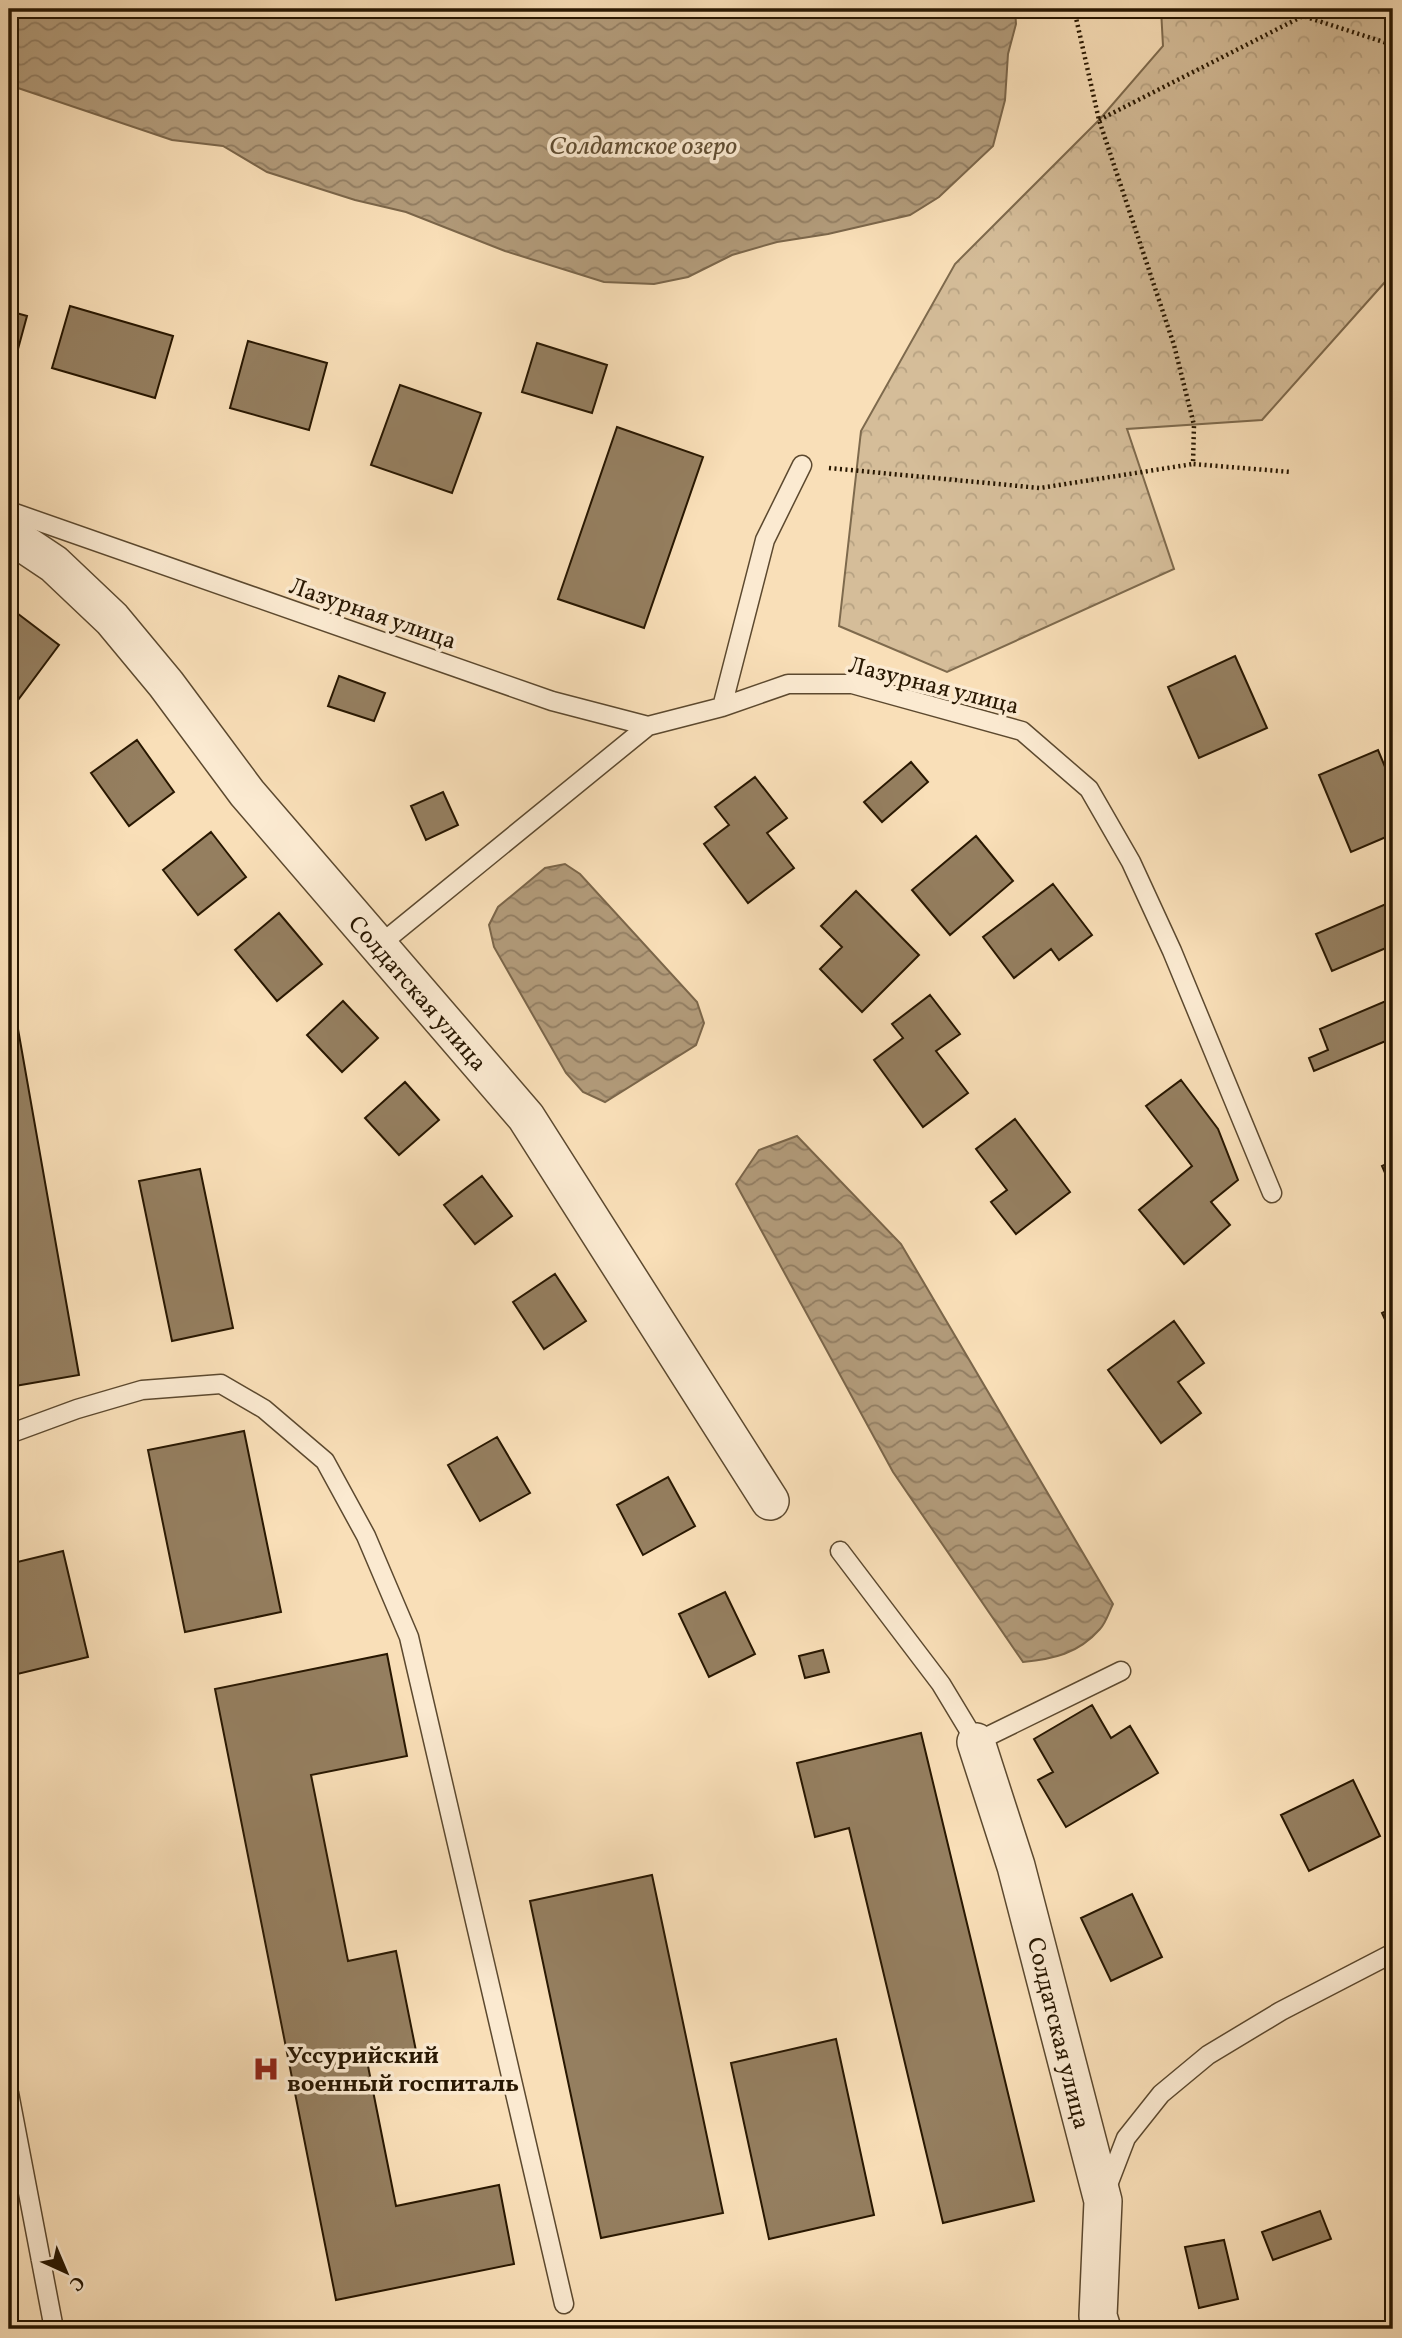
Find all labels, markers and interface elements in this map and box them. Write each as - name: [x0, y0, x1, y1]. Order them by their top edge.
- water label: Солдатское озеро: [549, 129, 737, 165]
- street label: Лазурная улица: [284, 570, 461, 659]
- street label: Лазурная улица: [845, 649, 1022, 725]
- street label: Солдатская улица: [339, 909, 494, 1080]
- street label: Солдатская улица: [1017, 1934, 1097, 2133]
- place label: Уссурийский военный госпиталь: [287, 2040, 519, 2102]
- hospital icon: Уссурийский военный госпиталь: [251, 2054, 281, 2084]
- north arrow: [32, 2236, 102, 2306]
- text: С: [63, 2269, 90, 2296]

